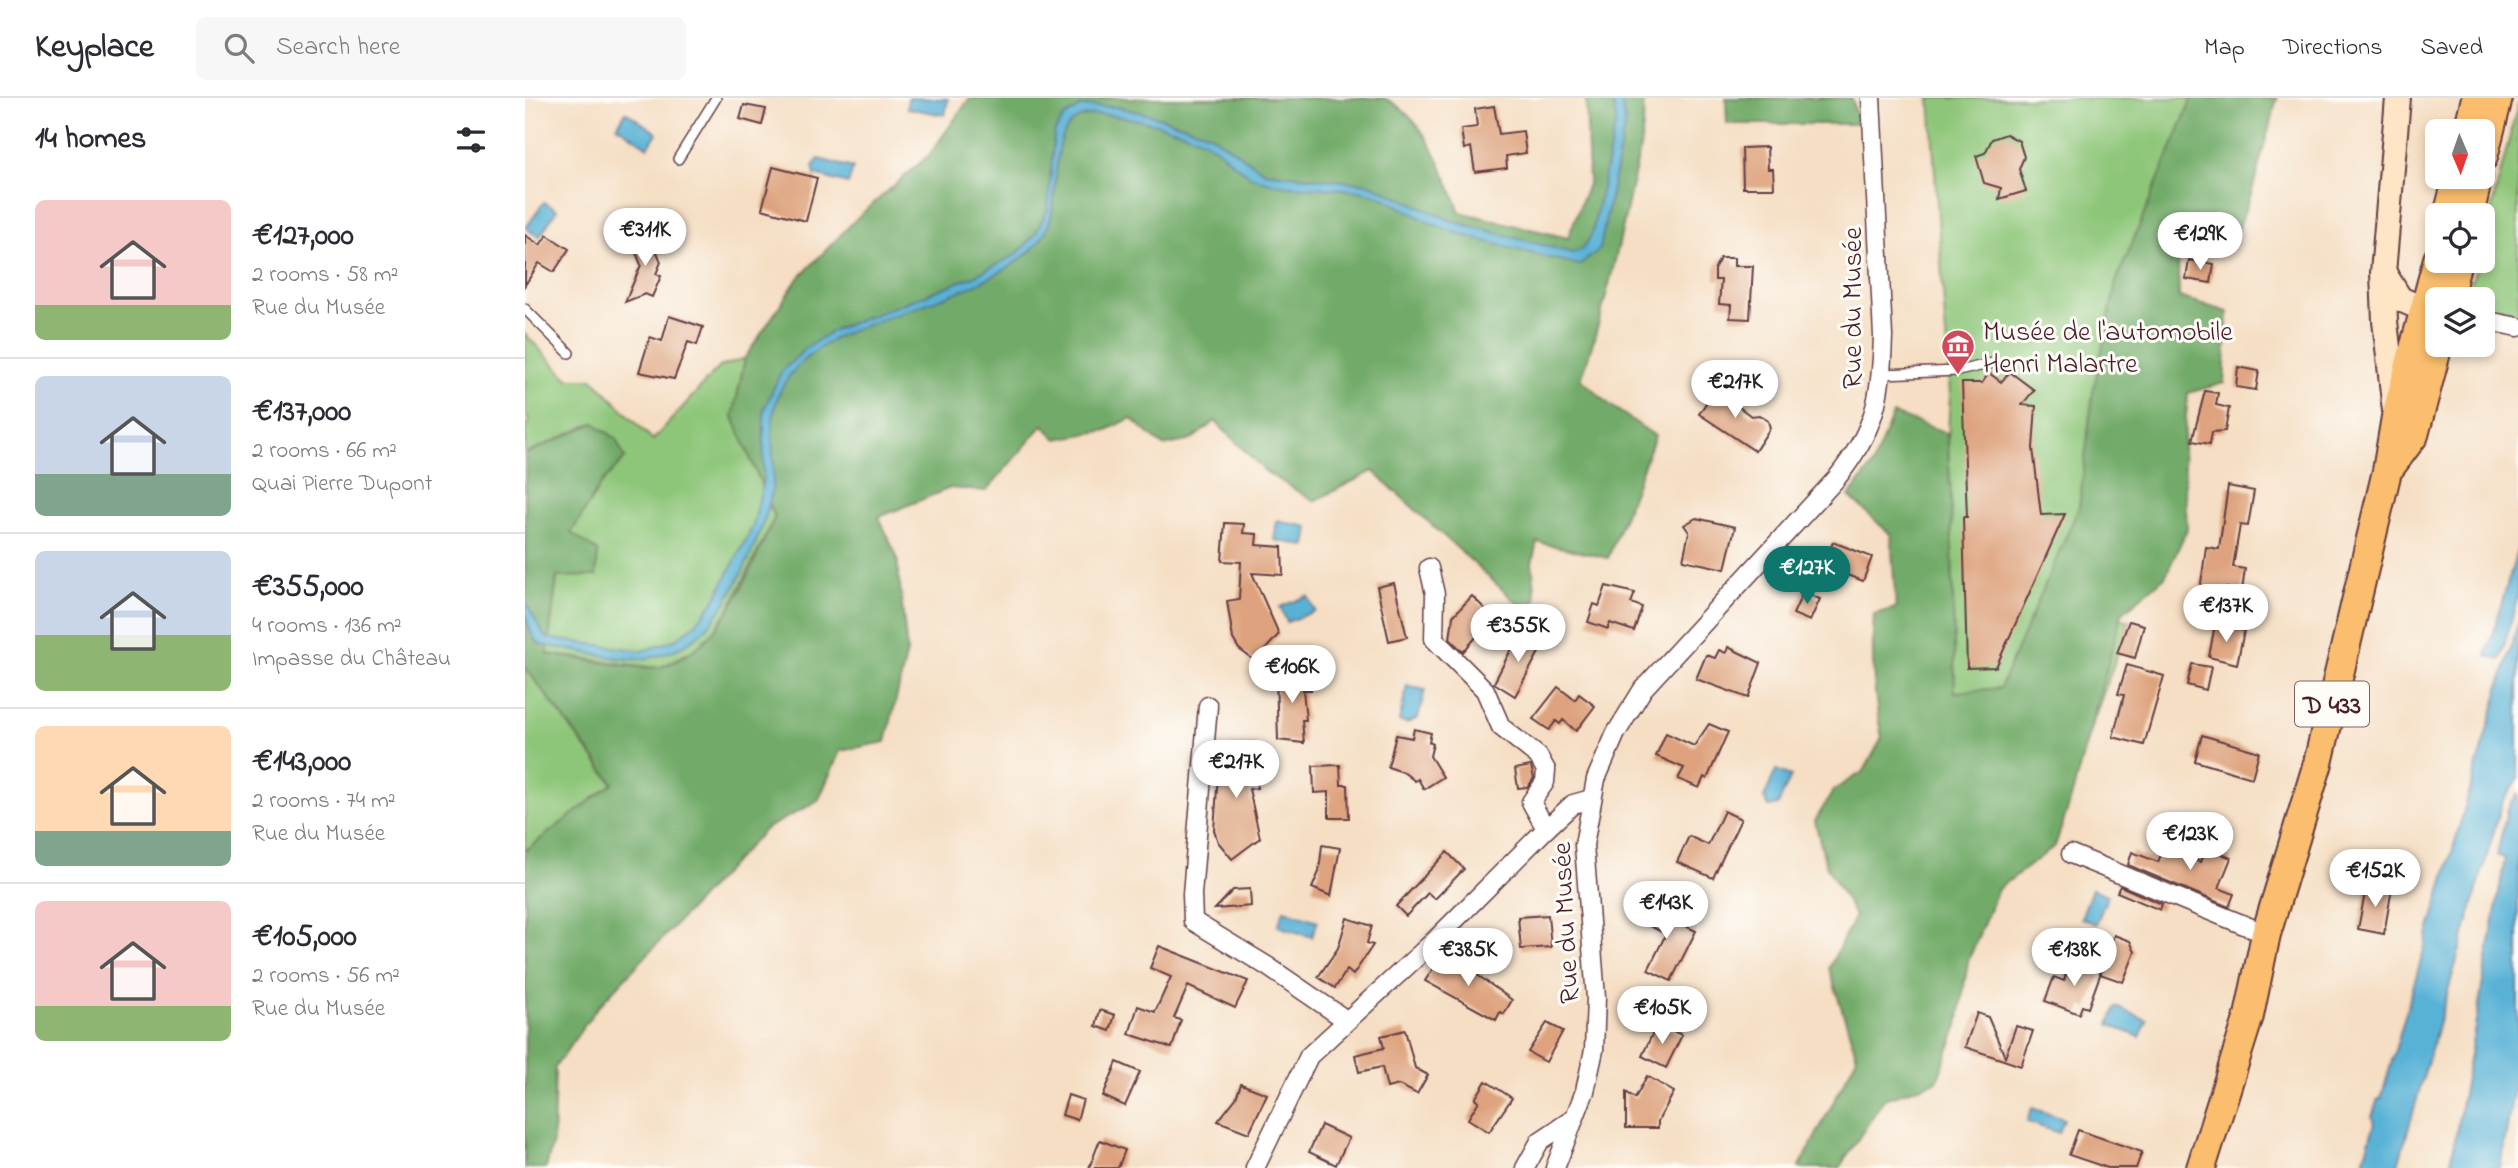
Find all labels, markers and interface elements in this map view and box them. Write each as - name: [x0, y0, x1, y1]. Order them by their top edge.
- search box: [196, 17, 686, 80]
- text: Keyplace: [35, 24, 154, 72]
- icon: search: [220, 29, 258, 67]
- text: Search here: [276, 29, 400, 67]
- text: Map: [2204, 31, 2245, 66]
- text: Directions: [2283, 31, 2382, 66]
- text: Saved: [2420, 31, 2483, 66]
- text: 14 homes: [35, 118, 146, 162]
- north arrow: [2425, 119, 2495, 189]
- map controls: [2425, 119, 2495, 357]
- icon: filters: [452, 121, 490, 159]
- button: locate: [2425, 203, 2495, 273]
- pin: €311K: [596, 208, 694, 268]
- pin: €129K: [2151, 212, 2249, 272]
- text: €311K: [619, 214, 671, 247]
- text: €127,000: [252, 215, 354, 259]
- text: €129K: [2174, 218, 2226, 251]
- street label: Rue du Musée: [1834, 227, 1875, 389]
- icon: home: [91, 228, 175, 312]
- text: 2 rooms · 58 m²: [252, 259, 398, 292]
- button: layers: [2425, 287, 2495, 357]
- text: Rue du Musée: [252, 292, 385, 325]
- place label: Musée de l'automobile Henri Malartre: [1983, 313, 2233, 386]
- museum icon: Musée de l'automobile Henri Malartre: [1939, 327, 1977, 376]
- pin: €217K: [1686, 360, 1784, 420]
- text: €217K: [1707, 366, 1763, 399]
- text: €137,000: [252, 391, 351, 435]
- icon: home: [91, 404, 175, 488]
- text: 2 rooms · 66 m²: [252, 435, 397, 468]
- text: Quai Pierre Dupont: [252, 468, 432, 501]
- pin: €127K: [1758, 546, 1856, 606]
- text: €127K: [1779, 552, 1835, 585]
- text: €355,000: [252, 566, 364, 610]
- icon: home: [91, 579, 175, 663]
- pin: €137K: [2177, 584, 2275, 644]
- text: €137K: [2199, 590, 2253, 623]
- pin: €355K: [1469, 604, 1567, 664]
- text: 4 rooms · 136 m²: [252, 610, 402, 643]
- text: €355K: [1487, 610, 1550, 643]
- text: Impasse du Château: [252, 643, 451, 676]
- pin: €106K: [1243, 646, 1341, 705]
- text: €106K: [1265, 651, 1319, 684]
- road number: D 433: [2295, 682, 2369, 726]
- pin: €217K: [1187, 740, 1285, 800]
- text: €143,000: [252, 741, 351, 785]
- text: €217K: [1208, 746, 1264, 779]
- icon: home: [91, 754, 175, 838]
- text: 2 rooms · 74 m²: [252, 785, 396, 818]
- pin: €123K: [2141, 812, 2239, 872]
- text: Rue du Musée: [252, 818, 385, 851]
- text: €123K: [2162, 818, 2218, 851]
- street label: Rue du Musée: [1543, 840, 1592, 1005]
- pin: €152K: [2326, 850, 2424, 909]
- text: €152K: [2345, 855, 2405, 888]
- pin: €143K: [1617, 882, 1715, 941]
- text: €143K: [1639, 887, 1693, 920]
- text: €105,000: [252, 916, 357, 960]
- pin: €385K: [1419, 928, 1517, 988]
- pin: €138K: [2025, 928, 2123, 988]
- icon: home: [91, 929, 175, 1013]
- text: €385K: [1439, 934, 1497, 967]
- text: €138K: [2048, 934, 2100, 967]
- text: 2 rooms · 56 m²: [252, 960, 400, 993]
- pin: €105K: [1613, 986, 1711, 1046]
- text: €105K: [1633, 992, 1691, 1025]
- text: Rue du Musée: [252, 993, 385, 1026]

